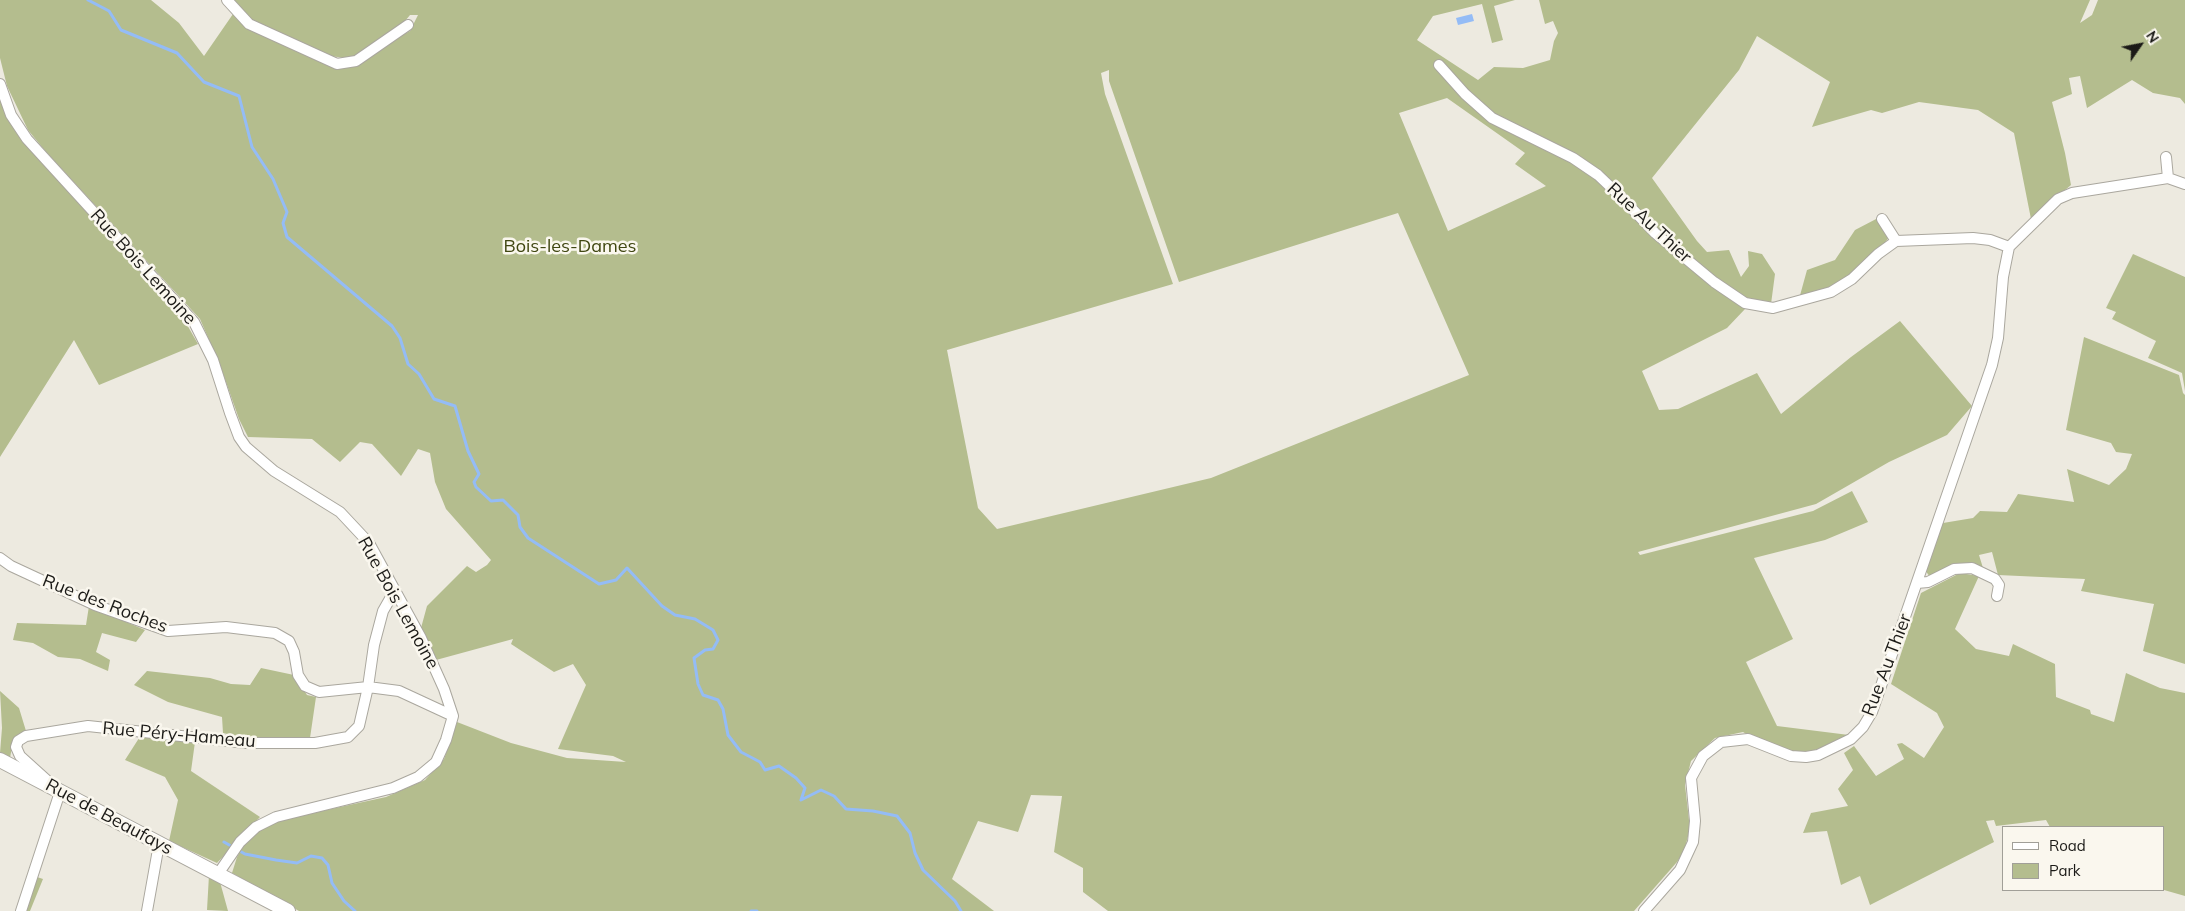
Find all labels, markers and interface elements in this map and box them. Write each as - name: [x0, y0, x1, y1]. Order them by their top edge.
- north arrow: [2115, 20, 2165, 70]
- text: N: [2142, 27, 2163, 46]
- street label: Rue Au Thier: [1602, 178, 1696, 268]
- street label: Rue Bois Lemoine: [85, 205, 201, 329]
- park label: Bois-les-Dames: [504, 236, 636, 258]
- street label: Rue Bois Lemoine: [353, 533, 443, 673]
- street label: Rue des Roches: [39, 570, 171, 638]
- street label: Rue Au Thier: [1858, 611, 1916, 719]
- street label: Rue Péry-Hameau: [101, 718, 257, 752]
- street label: Rue de Beaufays: [42, 774, 176, 860]
- legend: [2002, 826, 2165, 891]
- text: Road: [2049, 836, 2086, 855]
- text: Park: [2049, 861, 2081, 880]

